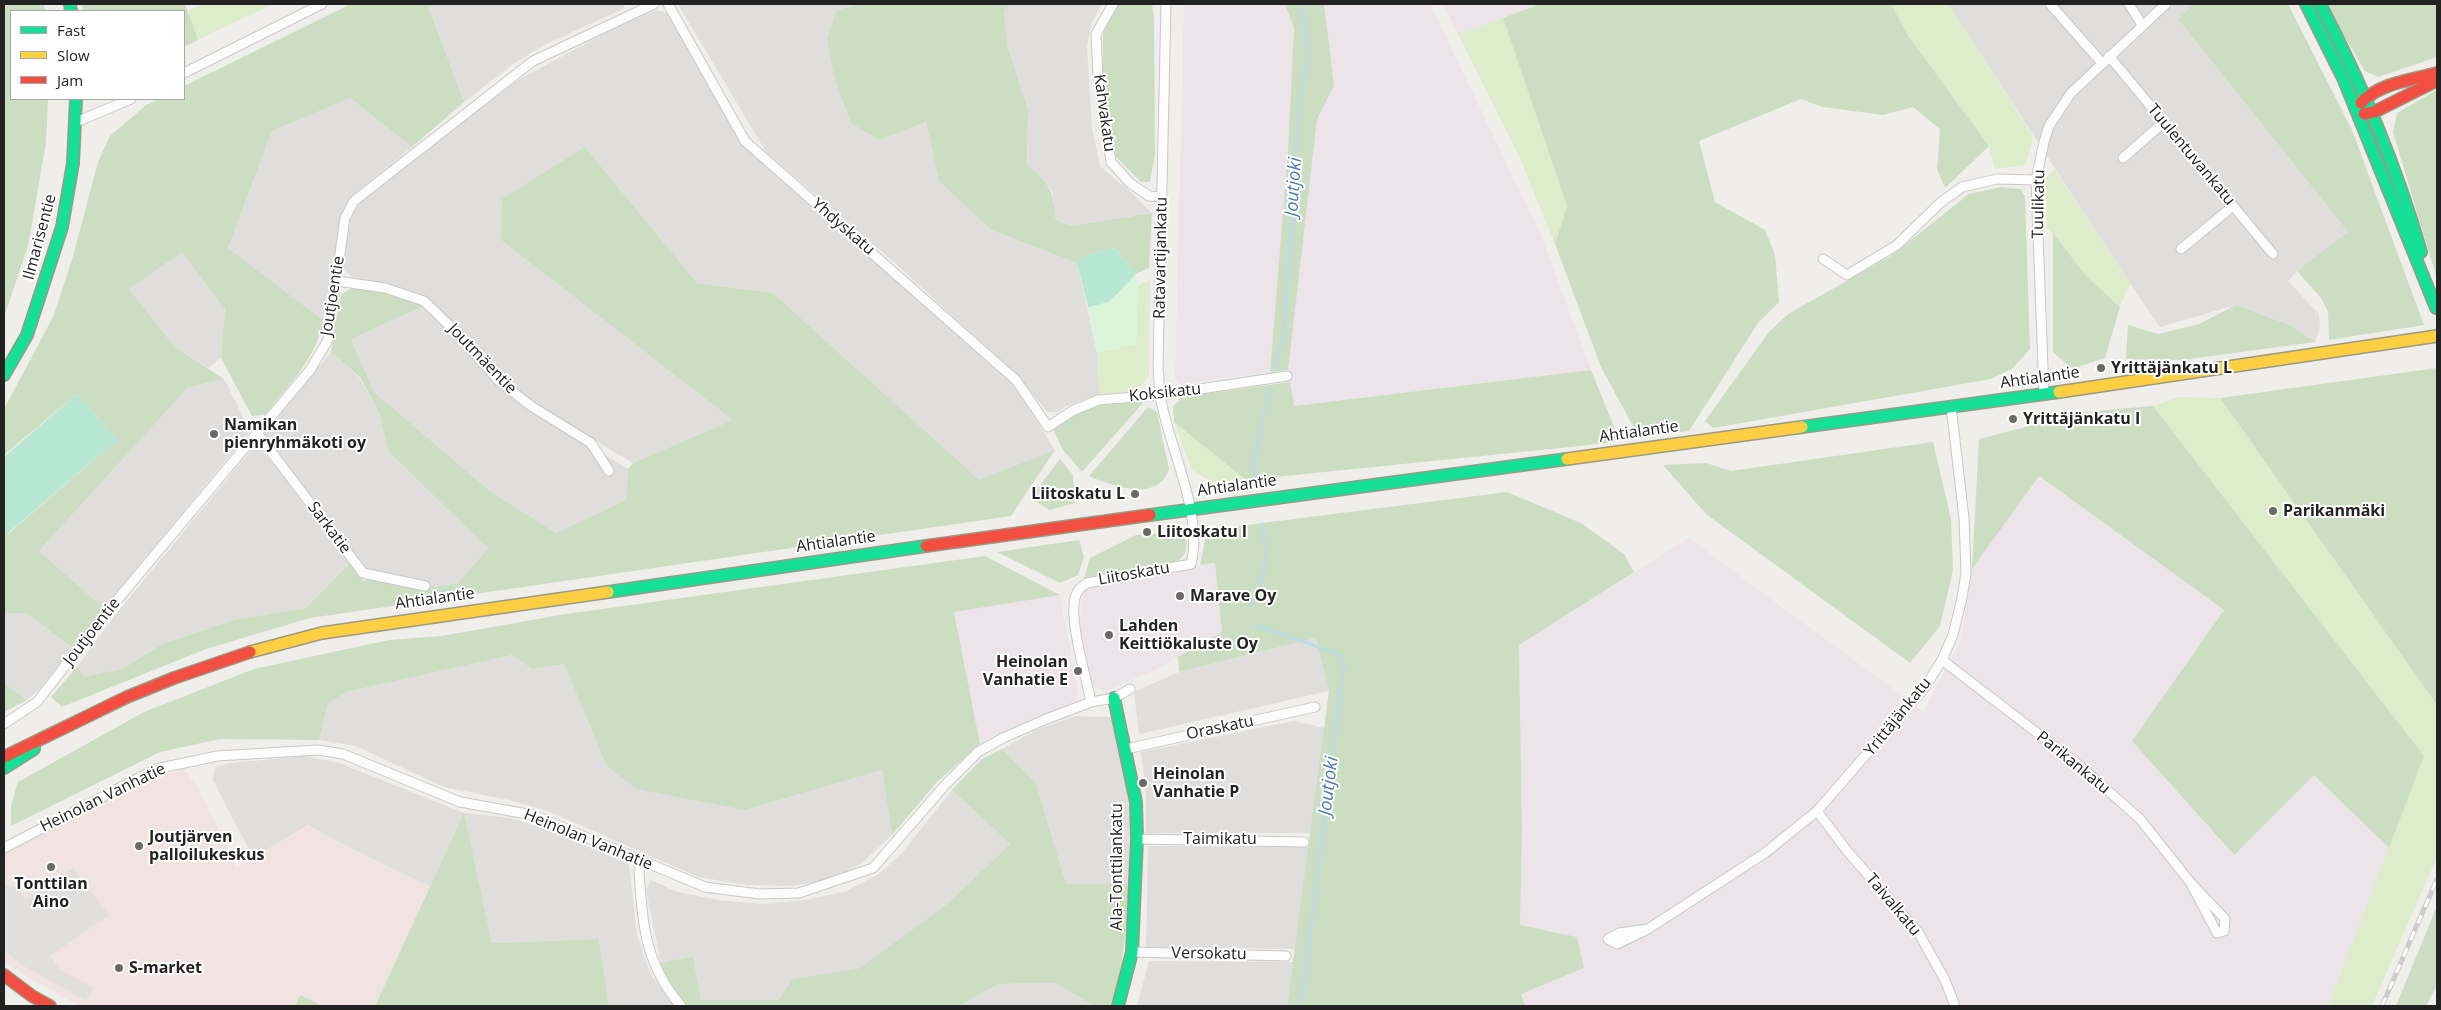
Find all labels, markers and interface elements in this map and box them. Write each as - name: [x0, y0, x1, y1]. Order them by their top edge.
- legend: [10, 10, 185, 100]
- text: Fast: [57, 20, 86, 40]
- text: Slow: [57, 45, 90, 65]
- text: Jam: [57, 70, 83, 90]
- street label: Kahvakatu: [1089, 73, 1119, 153]
- street label: Tuulentuvankatu: [2143, 100, 2239, 210]
- water label: Joutjoki: [1281, 157, 1307, 217]
- street label: Tuulikatu: [2029, 169, 2049, 239]
- street label: Ilmarisentie: [19, 192, 61, 282]
- street label: Yhdyskatu: [808, 194, 878, 260]
- street label: Ratavartijankatu: [1150, 197, 1172, 319]
- street label: Joutjoentie: [317, 255, 349, 337]
- street label: Joutmäentie: [444, 320, 520, 398]
- place label: Yrittäjänkatu L: [2111, 358, 2232, 378]
- marker: Yrittäjänkatu L: [2095, 362, 2107, 374]
- street label: Ahtialantie: [1999, 363, 2081, 393]
- street label: Koksikatu: [1128, 380, 1202, 406]
- place label: Yrittäjänkatu I: [2023, 409, 2140, 429]
- marker: Yrittäjänkatu I: [2007, 413, 2019, 425]
- place label: Namikan pienryhmäkoti oy: [224, 415, 366, 453]
- street label: Ahtialantie: [1598, 417, 1680, 447]
- marker: Namikan pienryhmäkoti oy: [208, 428, 220, 440]
- street label: Ahtialantie: [1196, 471, 1278, 501]
- place label: Liitoskatu L: [1031, 484, 1125, 504]
- marker: Liitoskatu L: [1129, 488, 1141, 500]
- street label: Sarkatie: [303, 498, 355, 558]
- place label: Parikanmäki: [2283, 501, 2385, 521]
- marker: Parikanmäki: [2267, 505, 2279, 517]
- place label: Liitoskatu I: [1157, 522, 1247, 542]
- marker: Liitoskatu I: [1141, 526, 1153, 538]
- street label: Ahtialantie: [795, 527, 877, 557]
- street label: Liitoskatu: [1097, 558, 1171, 590]
- street label: Ahtialantie: [394, 584, 476, 614]
- place label: Marave Oy: [1190, 586, 1276, 606]
- marker: Marave Oy: [1174, 590, 1186, 602]
- street label: Joutjoentie: [60, 594, 124, 670]
- place label: Lahden Keittiökaluste Oy: [1119, 616, 1258, 654]
- marker: Lahden Keittiökaluste Oy: [1103, 629, 1115, 641]
- place label: Heinolan Vanhatie E: [983, 652, 1068, 690]
- marker: Heinolan Vanhatie E: [1072, 665, 1084, 677]
- street label: Yrittäjänkatu: [1861, 674, 1935, 760]
- street label: Oraskatu: [1185, 712, 1255, 744]
- street label: Parikankatu: [2032, 728, 2114, 798]
- water label: Joutjoki: [1315, 755, 1343, 817]
- street label: Heinolan Vanhatie: [37, 759, 169, 837]
- place label: Heinolan Vanhatie P: [1153, 764, 1239, 802]
- marker: Heinolan Vanhatie P: [1137, 777, 1149, 789]
- street label: Ala-Tonttilankatu: [1107, 803, 1127, 931]
- street label: Heinolan Vanhatie: [521, 805, 655, 875]
- place label: Joutjärven palloilukeskus: [149, 827, 264, 865]
- street label: Taimikatu: [1183, 829, 1257, 849]
- marker: Joutjärven palloilukeskus: [133, 840, 145, 852]
- marker: Tonttilan Aino: [45, 861, 57, 873]
- street label: Taivalkatu: [1861, 870, 1925, 940]
- place label: Tonttilan Aino: [14, 874, 88, 912]
- street label: Versokatu: [1171, 944, 1247, 964]
- place label: S-market: [129, 958, 202, 978]
- marker: S-market: [113, 962, 125, 974]

